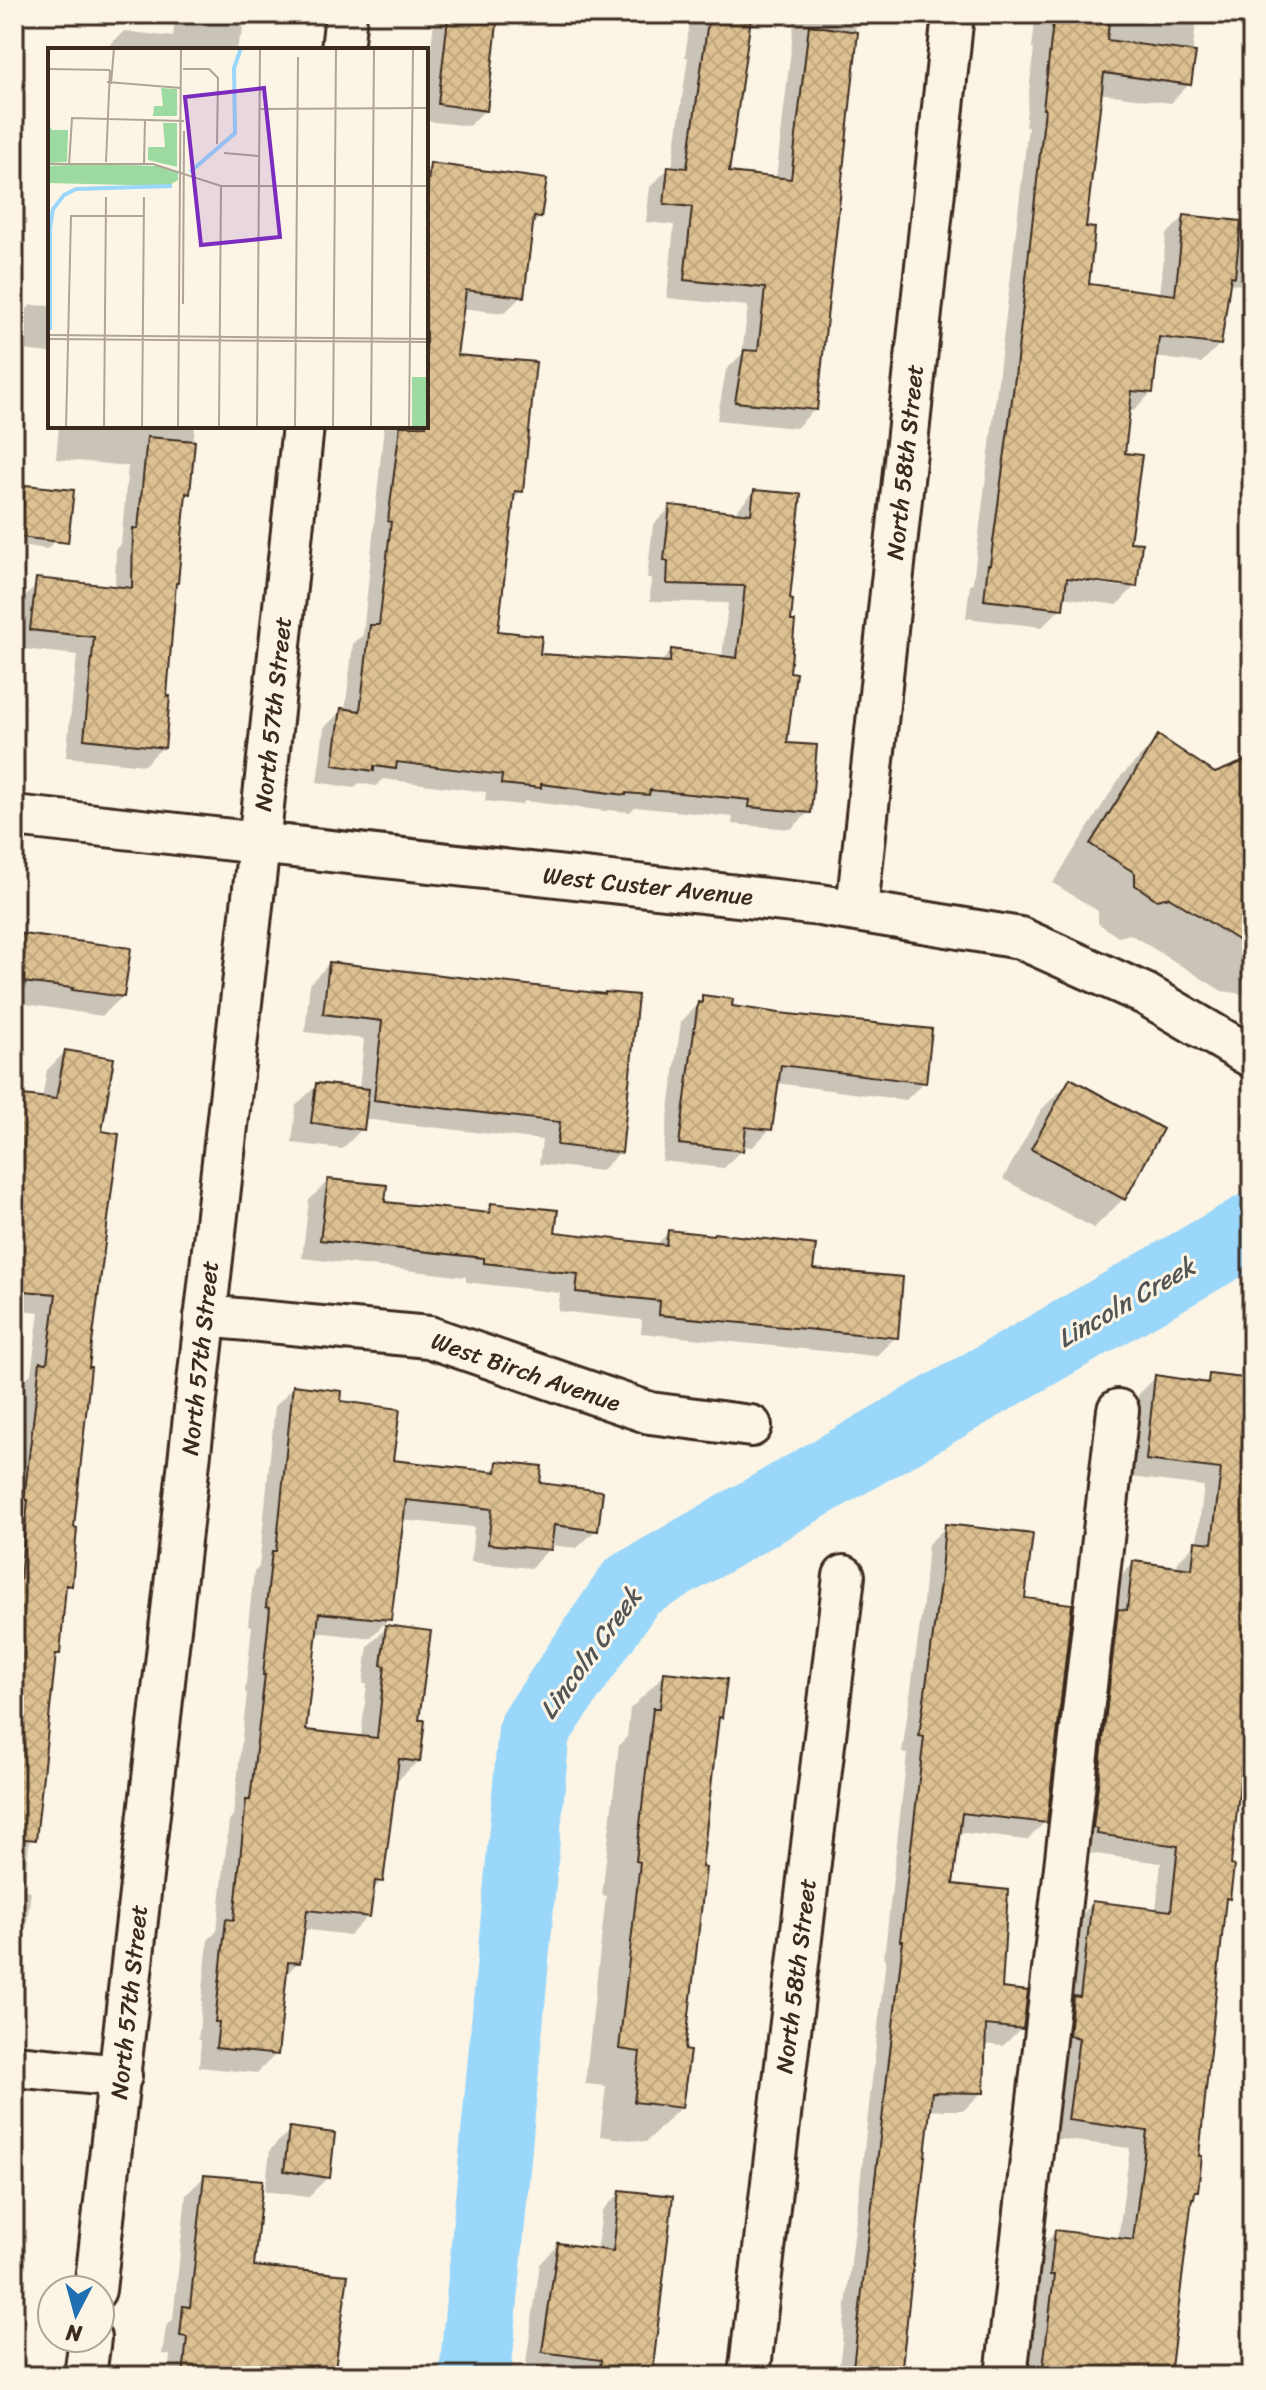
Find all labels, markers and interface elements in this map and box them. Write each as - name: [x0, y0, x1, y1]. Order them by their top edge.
- inset map: [48, 48, 428, 428]
- street label: North 58th Street: [874, 362, 936, 562]
- street label: North 57th Street: [242, 615, 304, 813]
- street label: West Custer Avenue: [541, 854, 756, 918]
- water label: Lincoln Creek: [1048, 1242, 1206, 1360]
- street label: North 57th Street: [169, 1259, 231, 1457]
- street label: West Birch Avenue: [426, 1320, 627, 1424]
- water label: Lincoln Creek: [526, 1575, 655, 1729]
- street label: North 58th Street: [763, 1876, 829, 2076]
- street label: North 57th Street: [98, 1903, 160, 2101]
- north arrow: [36, 2274, 116, 2354]
- text: N: [64, 2313, 85, 2354]

